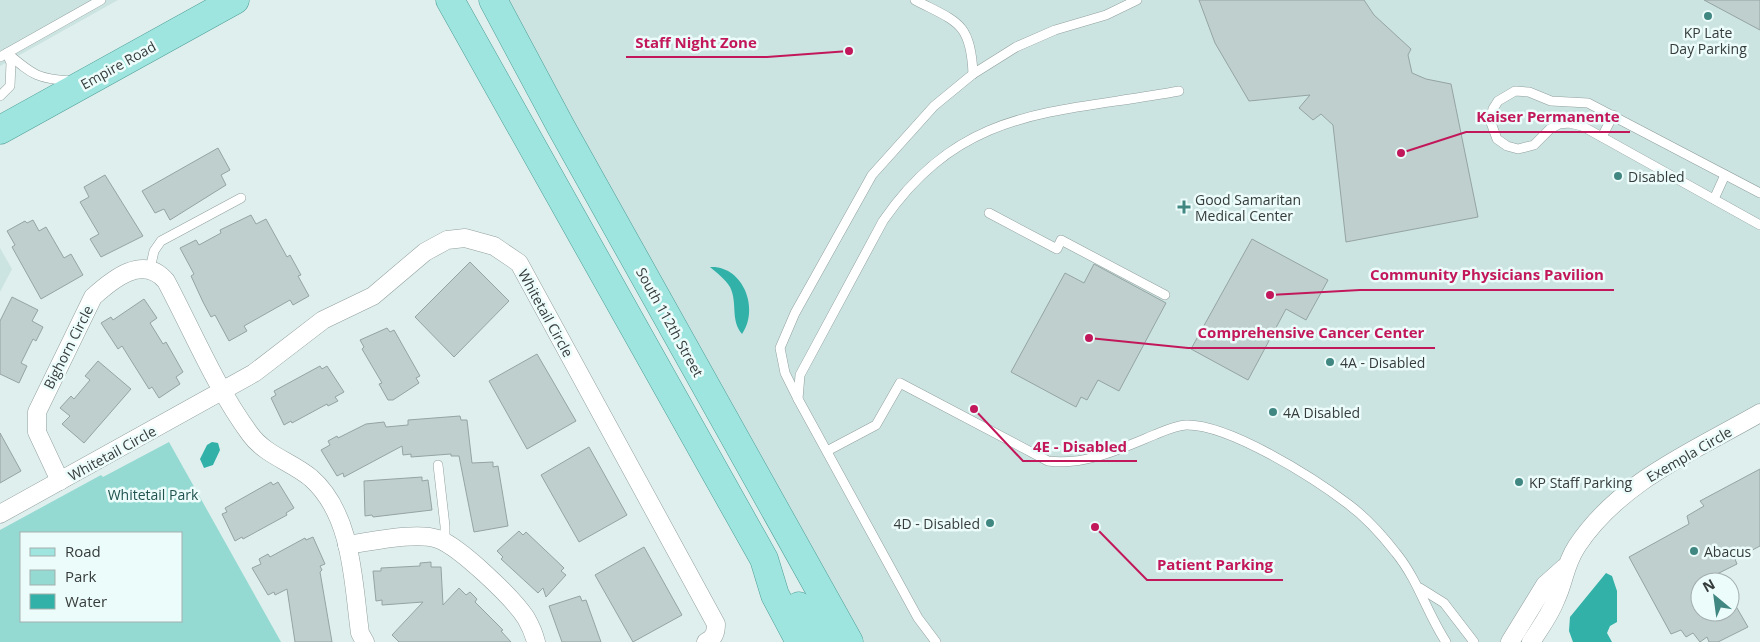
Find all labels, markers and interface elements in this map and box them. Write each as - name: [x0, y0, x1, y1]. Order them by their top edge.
- marker: KP Late Day Parking: [1702, 10, 1714, 22]
- place label: KP Late Day Parking: [1669, 23, 1747, 58]
- callout: Staff Night Zone: [626, 27, 767, 57]
- text: Staff Night Zone: [635, 32, 757, 52]
- street label: Empire Road: [77, 36, 159, 94]
- callout: Kaiser Permanente: [1466, 102, 1630, 132]
- text: Kaiser Permanente: [1476, 106, 1620, 126]
- place label: Disabled: [1628, 167, 1685, 186]
- marker: Disabled: [1612, 170, 1624, 182]
- place label: Good Samaritan Medical Center: [1195, 190, 1301, 225]
- marker: Good Samaritan Medical Center: [1177, 200, 1191, 214]
- callout: Community Physicians Pavilion: [1360, 260, 1614, 290]
- street label: South 112th Street: [632, 264, 708, 380]
- text: Community Physicians Pavilion: [1370, 264, 1604, 284]
- street label: Whitetail Circle: [514, 266, 578, 360]
- street label: Bighorn Circle: [39, 302, 97, 392]
- callout: Comprehensive Cancer Center: [1188, 318, 1435, 348]
- text: Comprehensive Cancer Center: [1198, 322, 1425, 342]
- place label: 4A - Disabled: [1340, 353, 1425, 372]
- marker: 4A - Disabled: [1324, 356, 1336, 368]
- place label: 4A Disabled: [1283, 403, 1360, 422]
- marker: 4A Disabled: [1267, 406, 1279, 418]
- street label: Whitetail Circle: [65, 421, 159, 485]
- street label: Exempla Circle: [1643, 422, 1735, 486]
- callout: 4E - Disabled: [1023, 431, 1137, 461]
- text: 4E - Disabled: [1033, 436, 1127, 456]
- place label: KP Staff Parking: [1529, 473, 1633, 492]
- marker: KP Staff Parking: [1513, 476, 1525, 488]
- park label: Whitetail Park: [108, 485, 199, 504]
- place label: 4D - Disabled: [893, 514, 980, 533]
- marker: 4D - Disabled: [984, 517, 996, 529]
- legend: [20, 532, 182, 622]
- text: Road: [65, 541, 101, 561]
- place label: Abacus: [1704, 542, 1751, 561]
- marker: Abacus: [1688, 545, 1700, 557]
- callout: Patient Parking: [1147, 550, 1283, 580]
- text: Patient Parking: [1157, 554, 1274, 574]
- text: Park: [65, 566, 96, 586]
- north arrow: [1690, 572, 1740, 622]
- text: N: [1699, 574, 1718, 596]
- text: Water: [65, 591, 107, 611]

